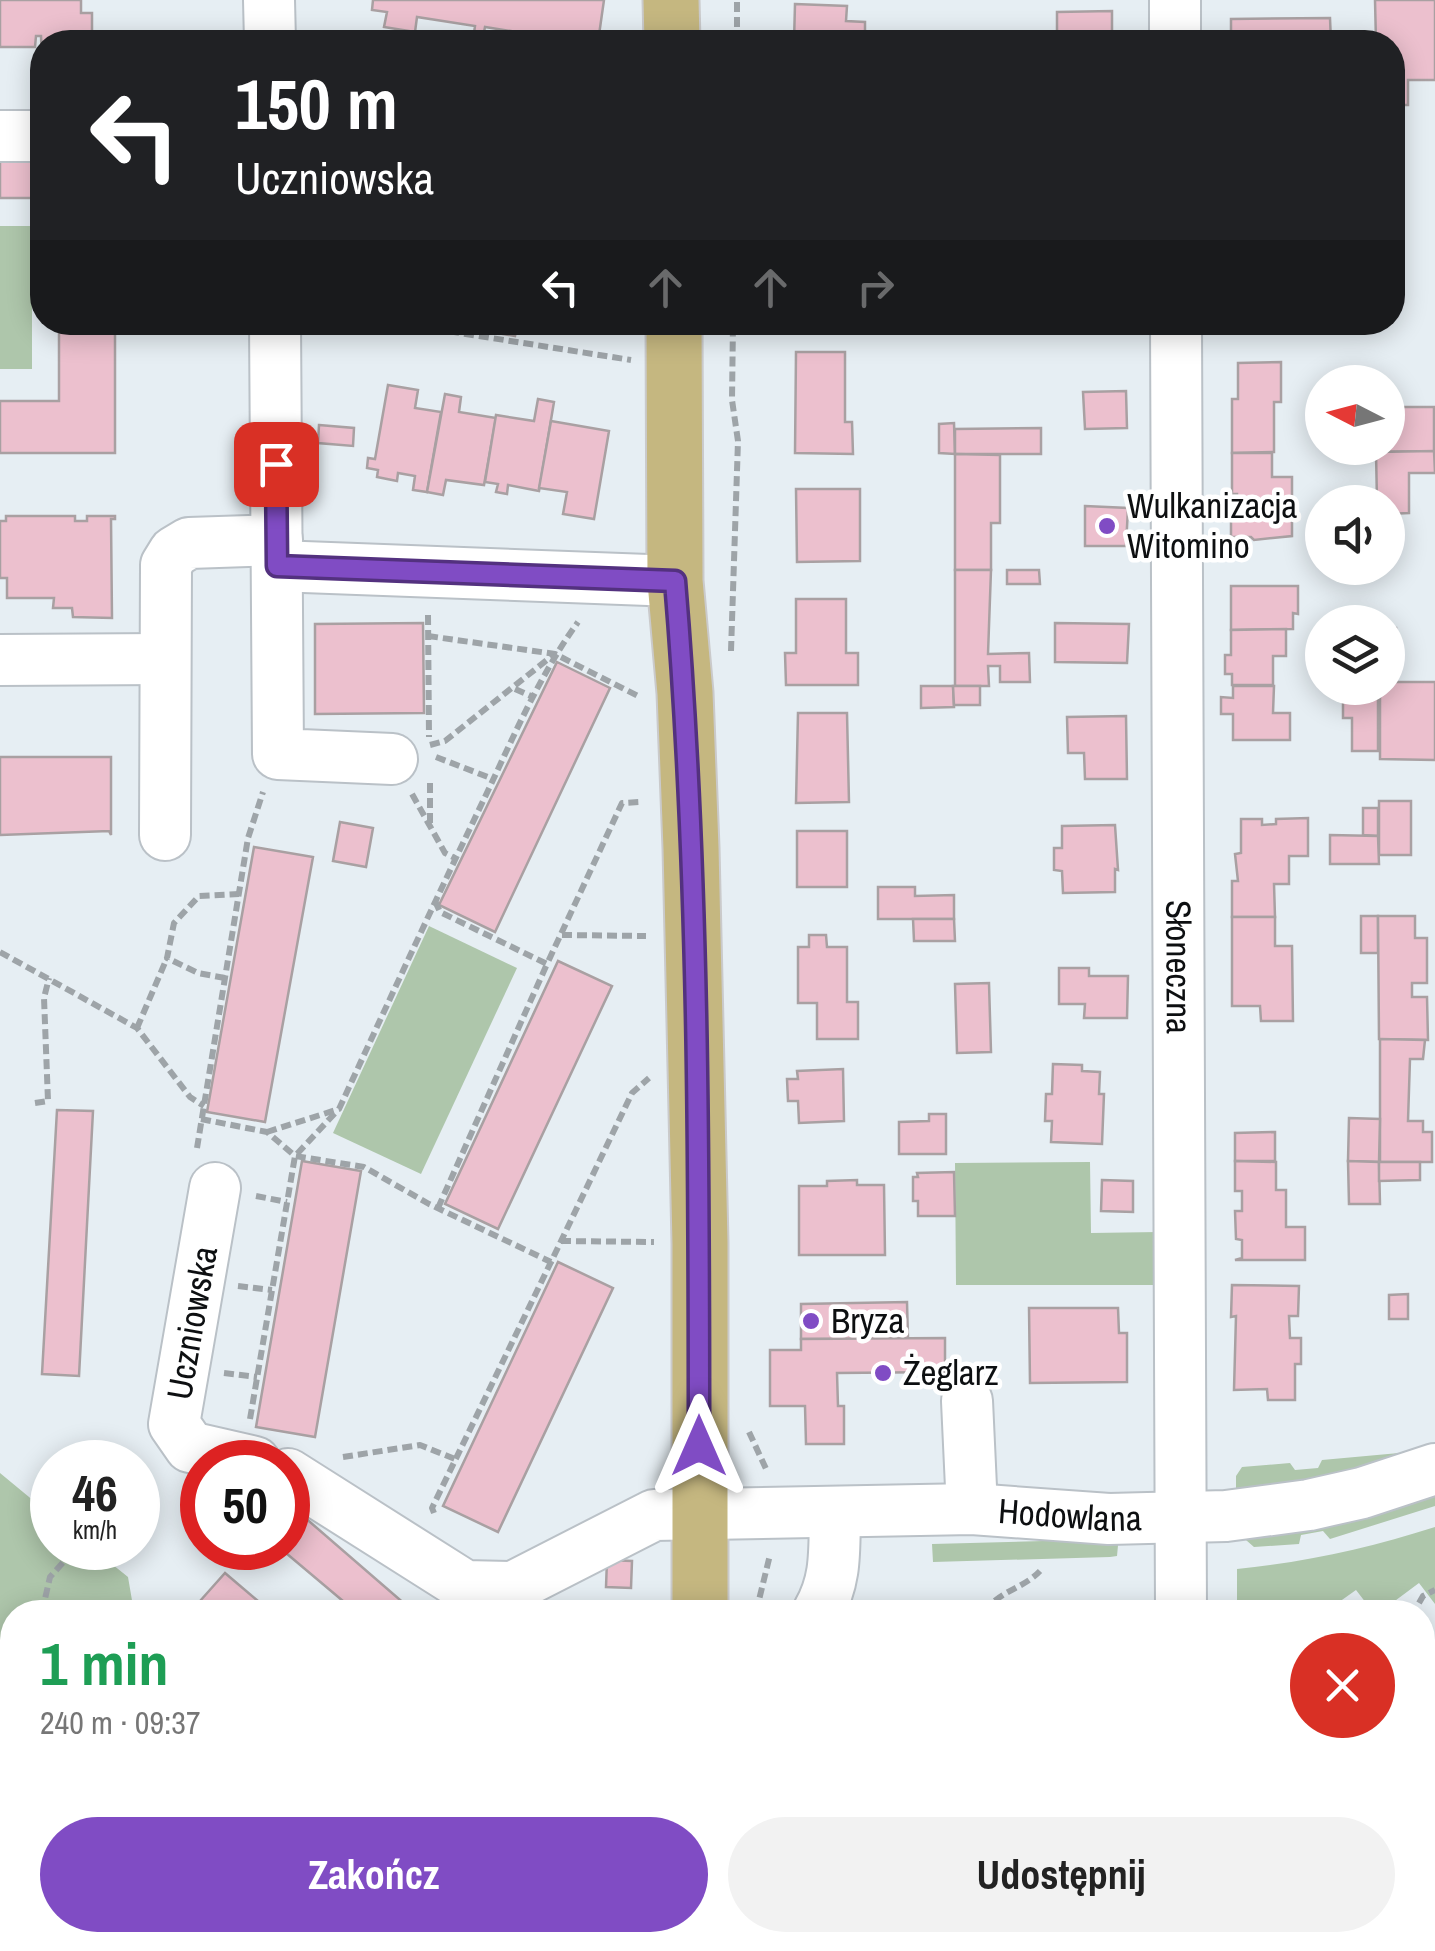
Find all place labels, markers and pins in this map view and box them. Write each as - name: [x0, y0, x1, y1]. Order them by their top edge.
- pin: [234, 422, 319, 507]
- place label: Wulkanizacja Witomino: [1127, 482, 1297, 569]
- marker: Wulkanizacja Witomino: [1096, 515, 1118, 537]
- place label: Bryza: [831, 1297, 904, 1344]
- marker: Bryza: [800, 1310, 822, 1332]
- place label: Żeglarz: [903, 1349, 999, 1396]
- marker: Żeglarz: [872, 1362, 894, 1384]

